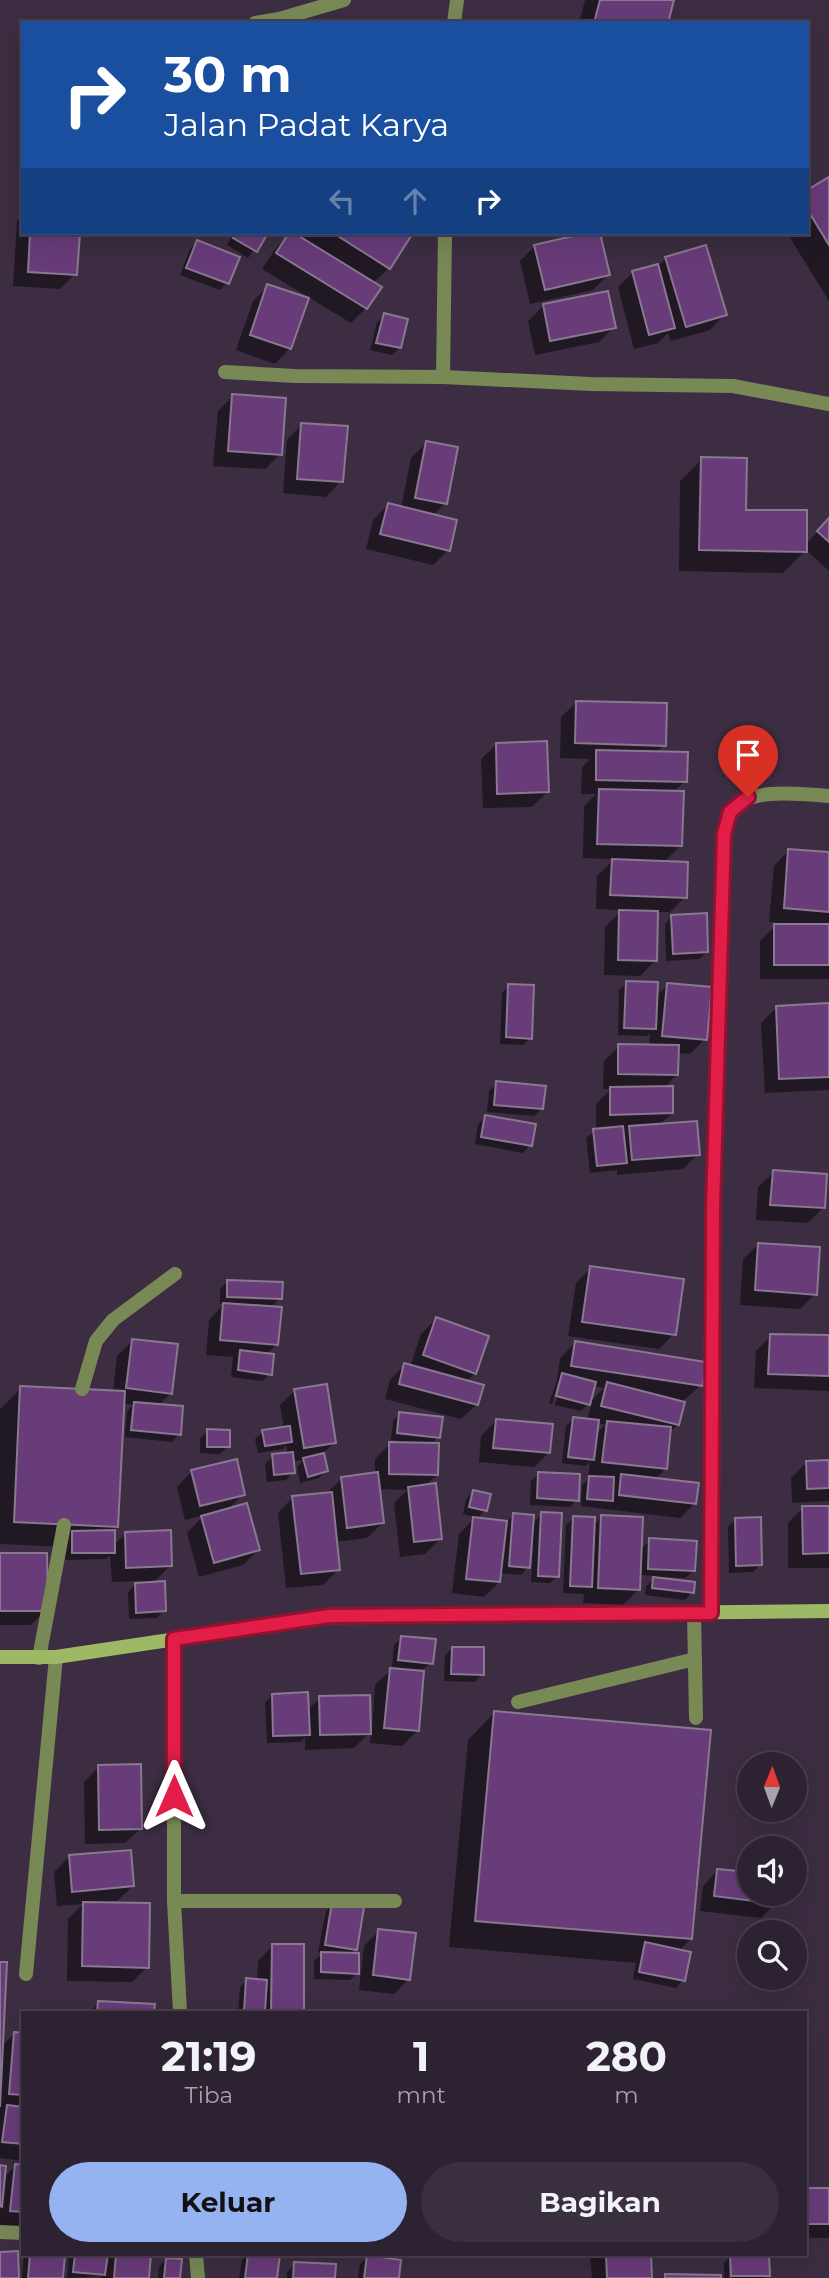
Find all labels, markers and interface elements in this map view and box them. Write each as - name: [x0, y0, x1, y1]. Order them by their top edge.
- text: 30 m: [164, 45, 292, 104]
- icon: right: [49, 49, 140, 140]
- text: Jalan Padat Karya: [164, 105, 449, 144]
- icon: left: [323, 182, 361, 220]
- icon: ahead: [396, 182, 434, 220]
- icon: right: [469, 182, 507, 220]
- pin: [718, 725, 778, 797]
- icon: arrive: [729, 736, 767, 774]
- north arrow: [737, 1752, 807, 1822]
- map controls: [737, 1752, 807, 1990]
- position arrow: [137, 1759, 211, 1833]
- button: sound: [737, 1836, 807, 1906]
- button: search: [737, 1920, 807, 1990]
- text: 21:19: [161, 2030, 257, 2082]
- text: 1: [413, 2030, 429, 2082]
- text: 280: [586, 2030, 667, 2082]
- text: Tiba: [185, 2081, 233, 2109]
- text: mnt: [397, 2081, 446, 2109]
- text: m: [614, 2081, 639, 2109]
- button: Keluar: [49, 2162, 407, 2242]
- button: Bagikan: [421, 2162, 779, 2242]

